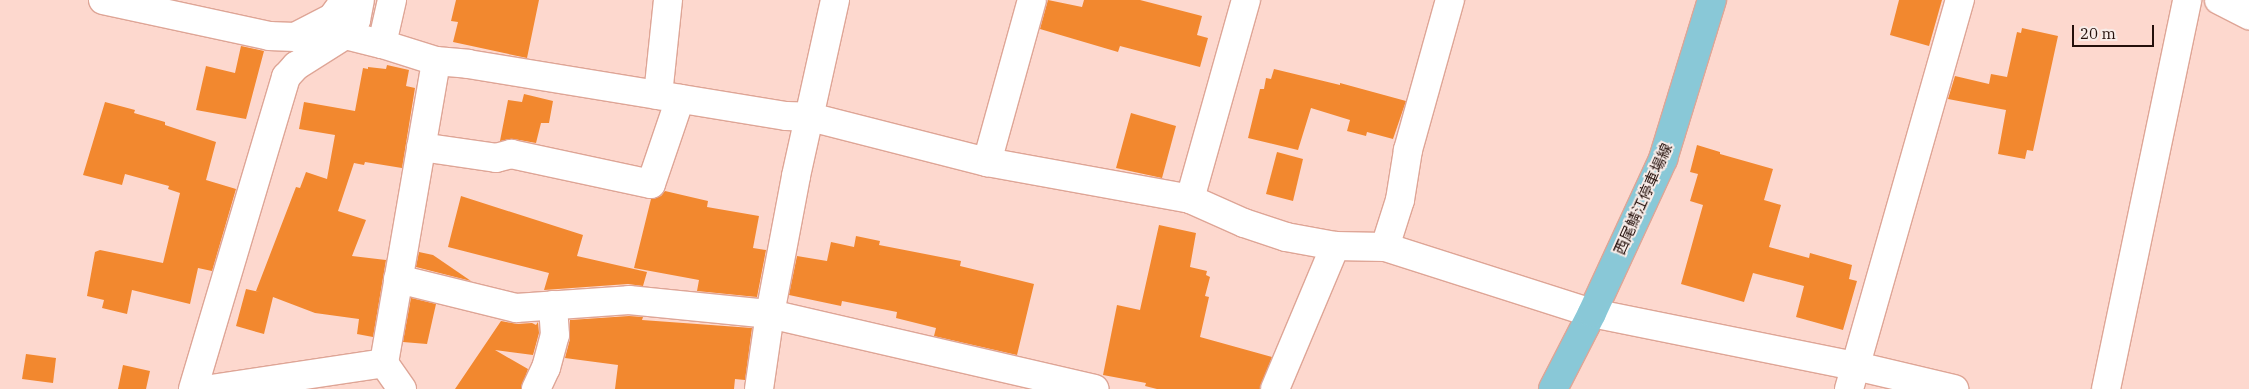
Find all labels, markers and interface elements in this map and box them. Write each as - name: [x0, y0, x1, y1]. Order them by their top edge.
- scale bar: [2074, 15, 2156, 47]
- text: 20 m: [2080, 24, 2116, 43]
- street label: 西尾鯖江停車場線: [1610, 141, 1676, 257]

